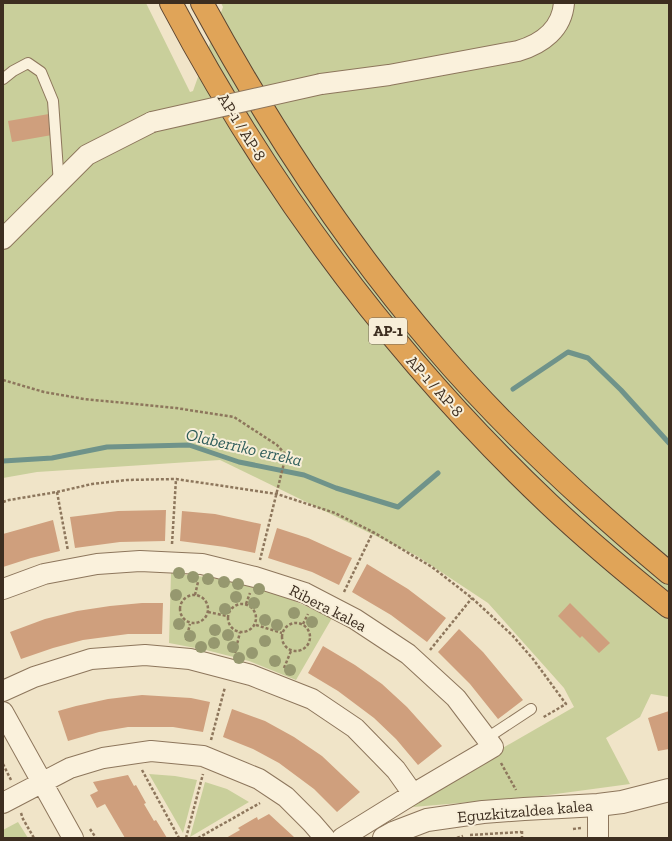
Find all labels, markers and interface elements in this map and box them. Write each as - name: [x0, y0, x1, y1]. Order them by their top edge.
- street label: AP-1 / AP-8: [214, 90, 270, 164]
- road number: AP-1: [369, 318, 407, 344]
- street label: AP-1 / AP-8: [403, 352, 467, 420]
- water label: Olaberriko erreka: [184, 424, 304, 470]
- street label: Ribera kalea: [286, 580, 370, 636]
- street label: Eguzkitzaldea kalea: [456, 796, 594, 826]

